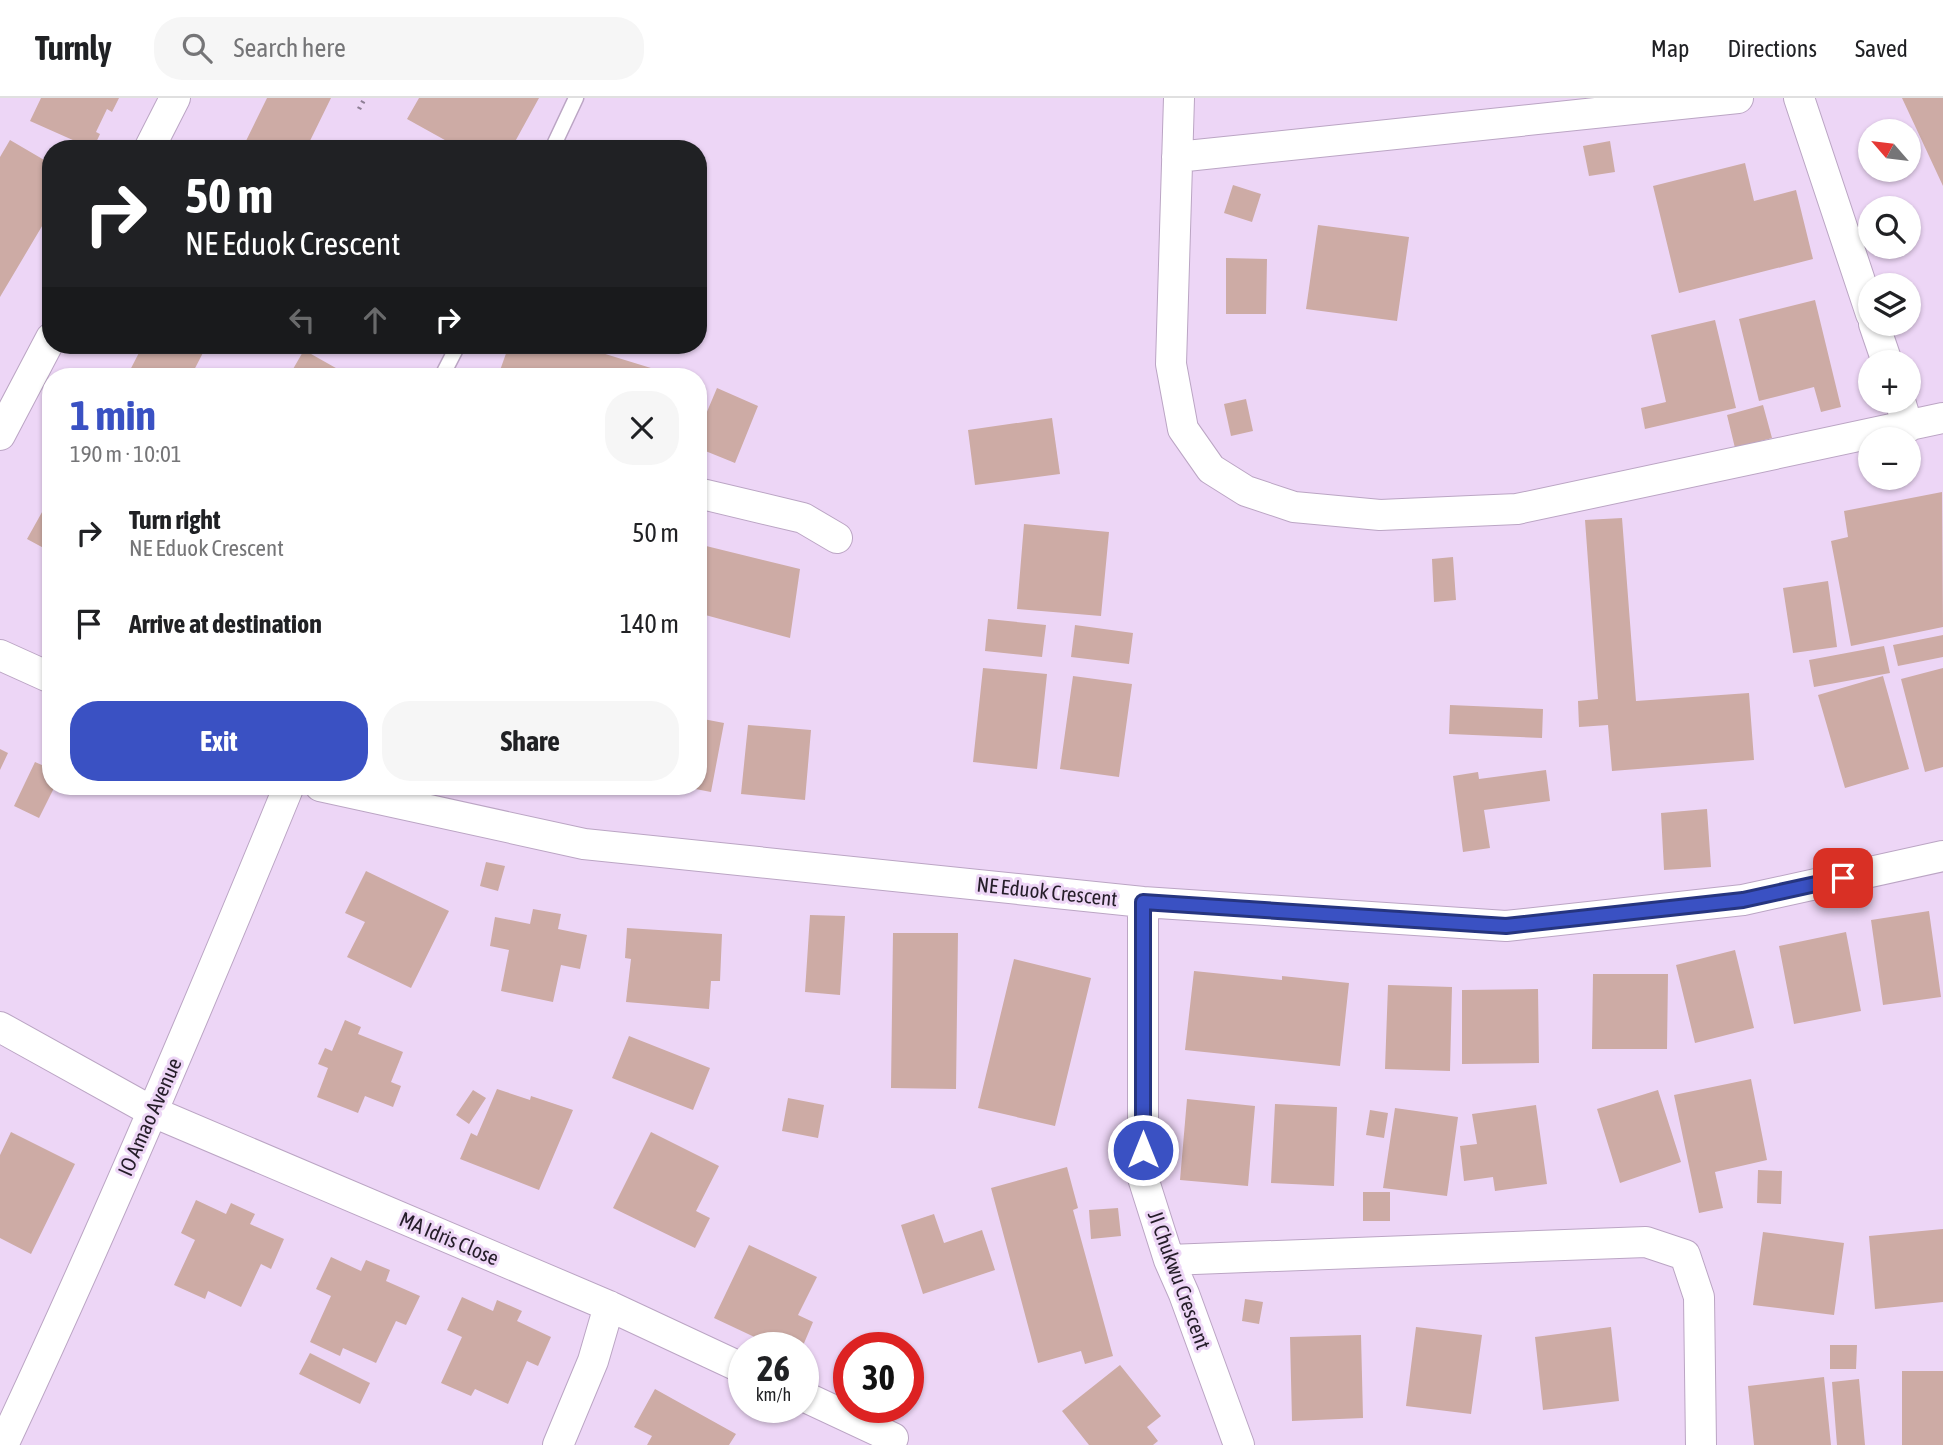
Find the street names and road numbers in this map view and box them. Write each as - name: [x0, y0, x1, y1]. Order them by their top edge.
- street label: NE Eduok Crescent: [976, 872, 1119, 910]
- street label: IO Amao Avenue: [112, 1054, 186, 1179]
- street label: MA Idris Close: [396, 1206, 503, 1270]
- street label: JI Chukwu Crescent: [1144, 1207, 1216, 1352]

